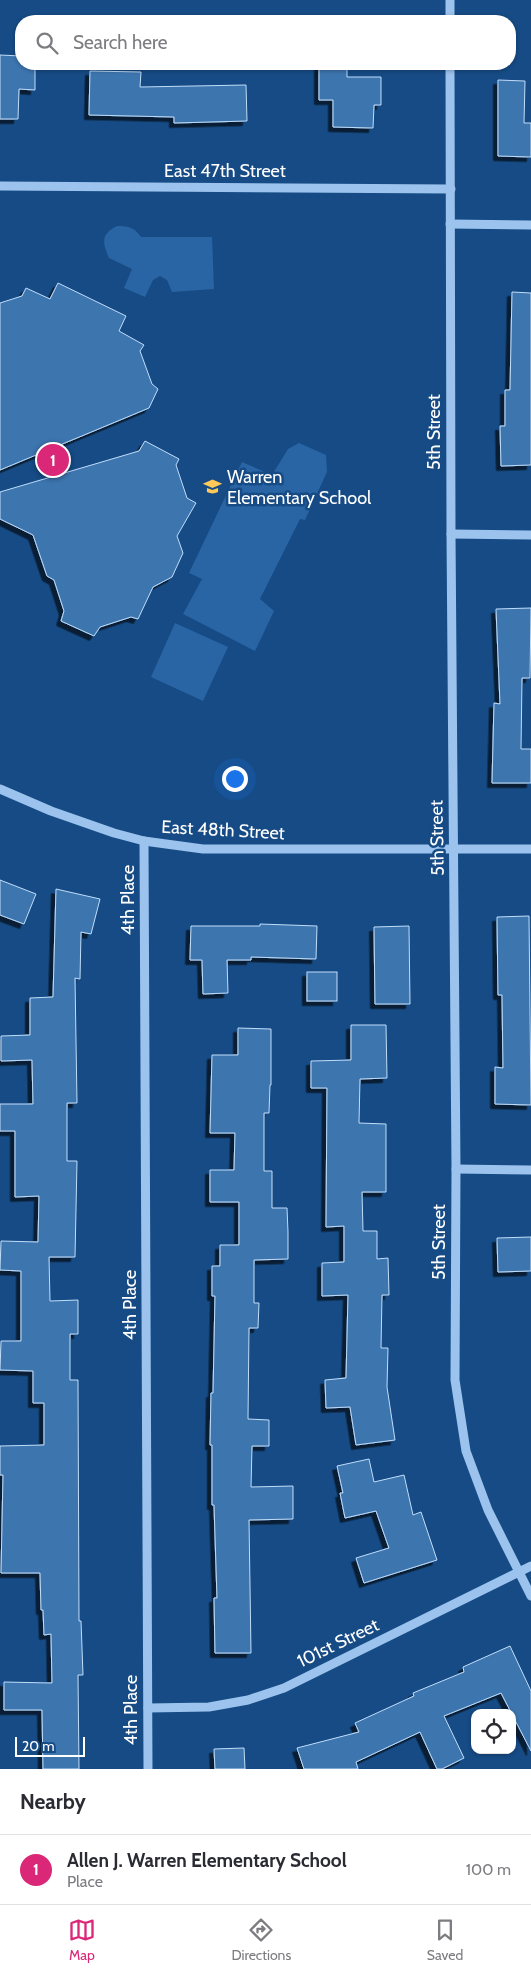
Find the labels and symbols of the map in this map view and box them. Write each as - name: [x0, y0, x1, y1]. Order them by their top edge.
- street label: East 47th Street: [164, 160, 286, 182]
- street label: 5th Street: [423, 394, 445, 470]
- pin: 1: [37, 441, 69, 479]
- place label: Warren Elementary School: [227, 466, 372, 509]
- school or university icon: Warren Elementary School: [203, 477, 223, 497]
- your location: [222, 766, 248, 792]
- street label: 5th Street: [425, 800, 449, 876]
- street label: East 48th Street: [161, 816, 285, 844]
- street label: 4th Place: [117, 865, 139, 935]
- street label: 5th Street: [428, 1204, 450, 1280]
- street label: 4th Place: [119, 1270, 141, 1340]
- street label: 101st Street: [294, 1614, 382, 1672]
- street label: 4th Place: [120, 1675, 142, 1745]
- scale bar: [15, 1734, 85, 1757]

